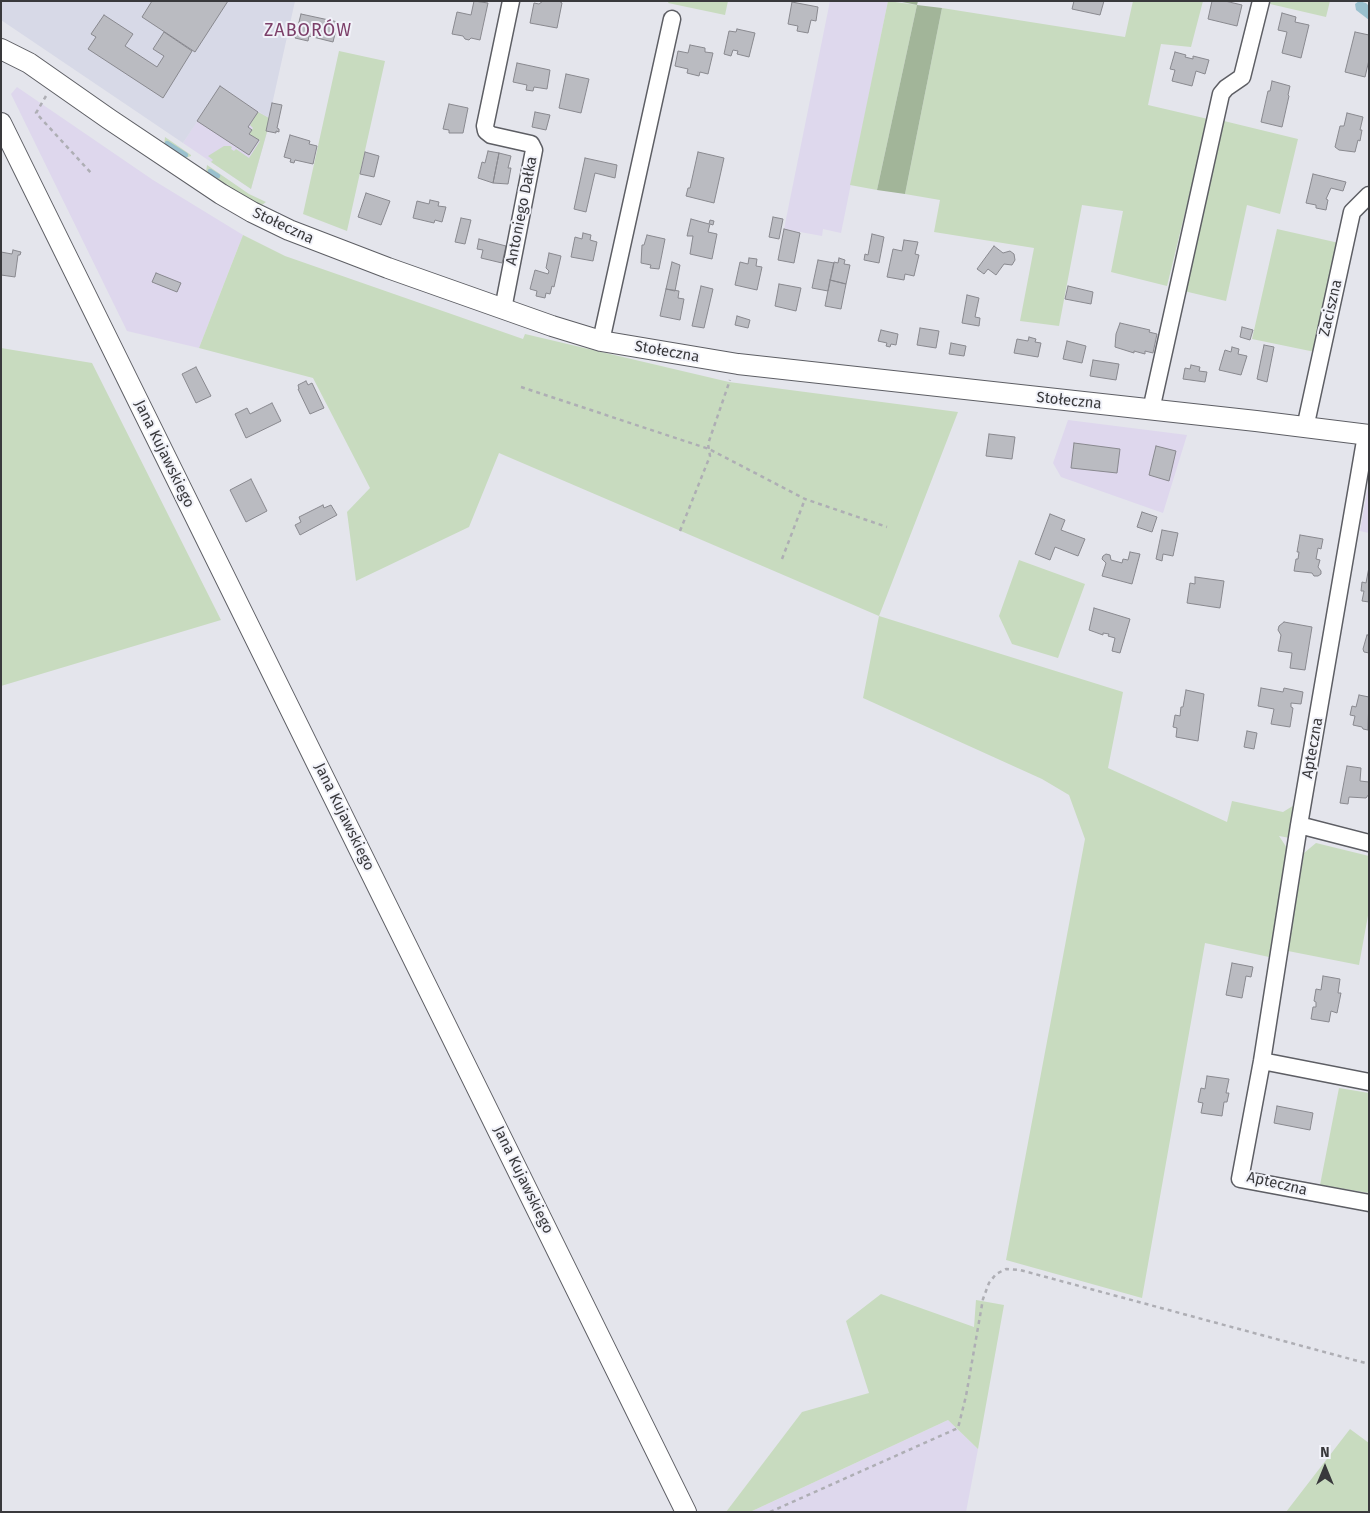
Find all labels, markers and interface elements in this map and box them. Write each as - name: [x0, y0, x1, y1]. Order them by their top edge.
- district label: ZABORÓW: [263, 20, 353, 42]
- street label: Antoniego Dałka: [503, 155, 541, 267]
- street label: Stołeczna: [250, 204, 316, 248]
- street label: Zaciszna: [1316, 278, 1346, 338]
- street label: Stołeczna: [633, 337, 701, 367]
- street label: Stołeczna: [1035, 389, 1103, 413]
- street label: Jana Kujawskiego: [130, 397, 198, 511]
- street label: Apteczna: [1299, 716, 1327, 780]
- street label: Jana Kujawskiego: [310, 760, 378, 874]
- street label: Jana Kujawskiego: [489, 1123, 557, 1237]
- street label: Apteczna: [1245, 1168, 1309, 1200]
- north arrow: [1300, 1443, 1350, 1493]
- text: N: [1320, 1444, 1330, 1461]

